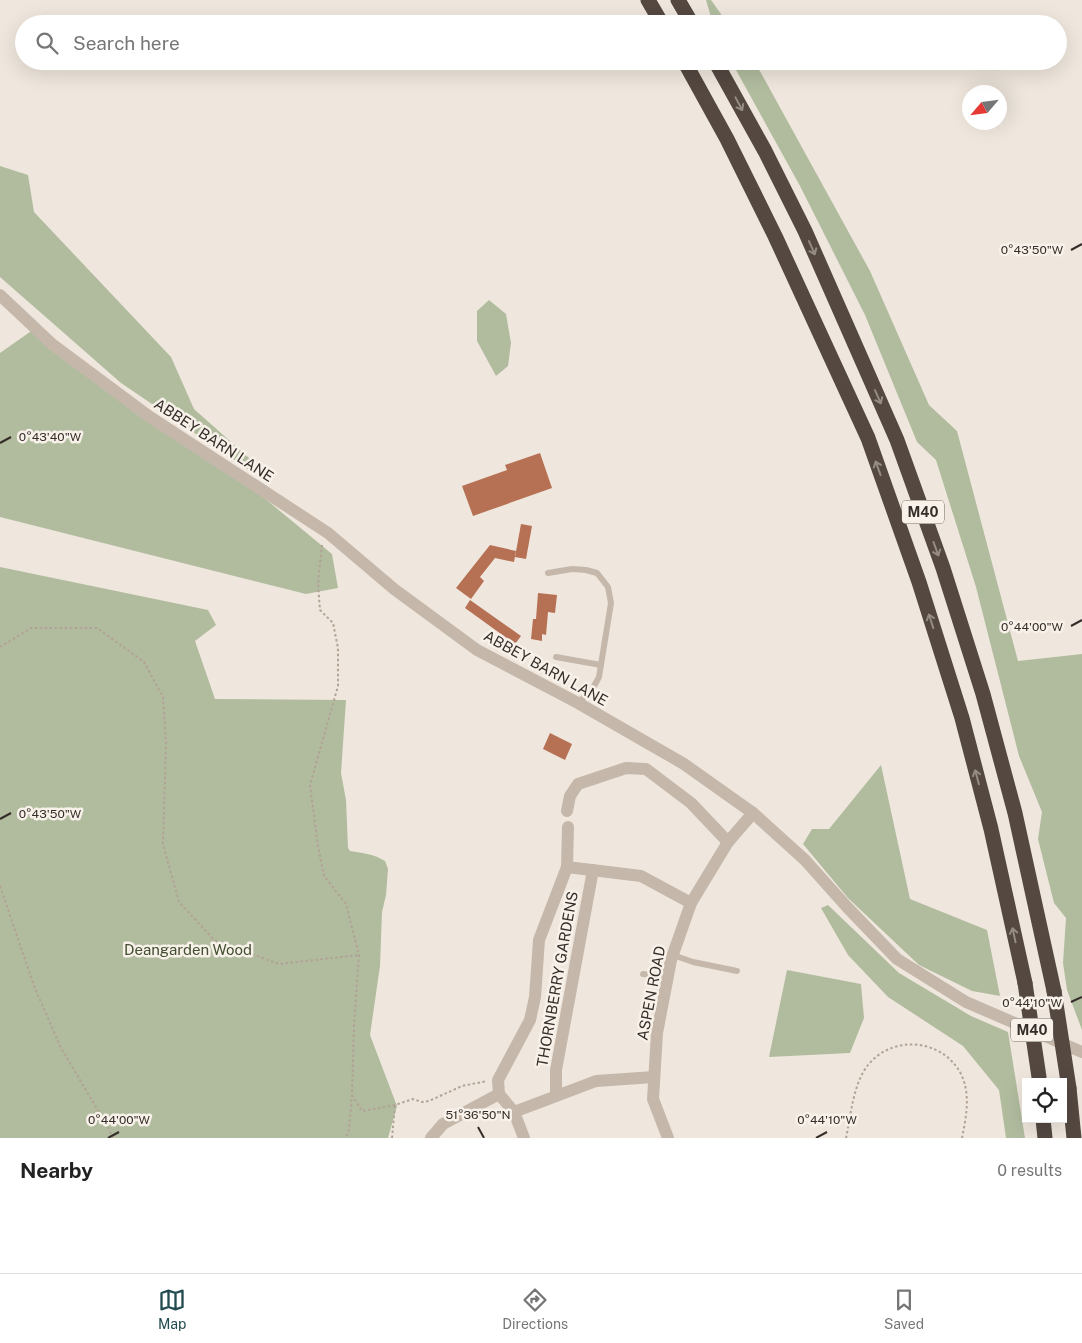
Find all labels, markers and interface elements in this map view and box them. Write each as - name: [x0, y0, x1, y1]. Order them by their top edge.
- search box: [15, 15, 1067, 70]
- icon: search: [33, 29, 61, 57]
- text: Search here: [73, 32, 180, 54]
- north arrow: [962, 85, 1007, 130]
- one-way arrow: [734, 96, 744, 111]
- one-way arrow: [808, 240, 818, 255]
- text: 0°43'50"W: [1001, 243, 1064, 257]
- one-way arrow: [874, 389, 884, 404]
- street label: ABBEY BARN LANE: [151, 395, 277, 485]
- text: 0°43'40"W: [19, 430, 82, 444]
- one-way arrow: [873, 460, 882, 476]
- road number: M40: [902, 501, 944, 524]
- one-way arrow: [932, 541, 941, 556]
- one-way arrow: [926, 613, 936, 629]
- text: 0°44'00"W: [1001, 620, 1064, 634]
- street label: ABBEY BARN LANE: [481, 627, 611, 709]
- one-way arrow: [972, 769, 981, 785]
- text: 0°43'50"W: [19, 807, 82, 821]
- street label: THORNBERRY GARDENS: [533, 890, 581, 1068]
- one-way arrow: [1009, 928, 1018, 944]
- park label: Deangarden Wood: [124, 941, 252, 958]
- street label: ASPEN ROAD: [634, 944, 668, 1042]
- text: 0°44'10"W: [1002, 996, 1062, 1010]
- road number: M40: [1011, 1018, 1053, 1042]
- map controls: [1022, 1078, 1067, 1123]
- button: locate: [1022, 1078, 1067, 1123]
- text: 51°36'50"N: [445, 1108, 511, 1122]
- text: 0°44'00"W: [88, 1113, 151, 1127]
- text: 0°44'10"W: [797, 1113, 857, 1127]
- text: Nearby: [20, 1158, 93, 1183]
- text: 0 results: [997, 1161, 1062, 1180]
- tab: Map: [158, 1286, 186, 1332]
- tab: Directions: [502, 1286, 568, 1332]
- tab: Saved: [884, 1286, 924, 1332]

